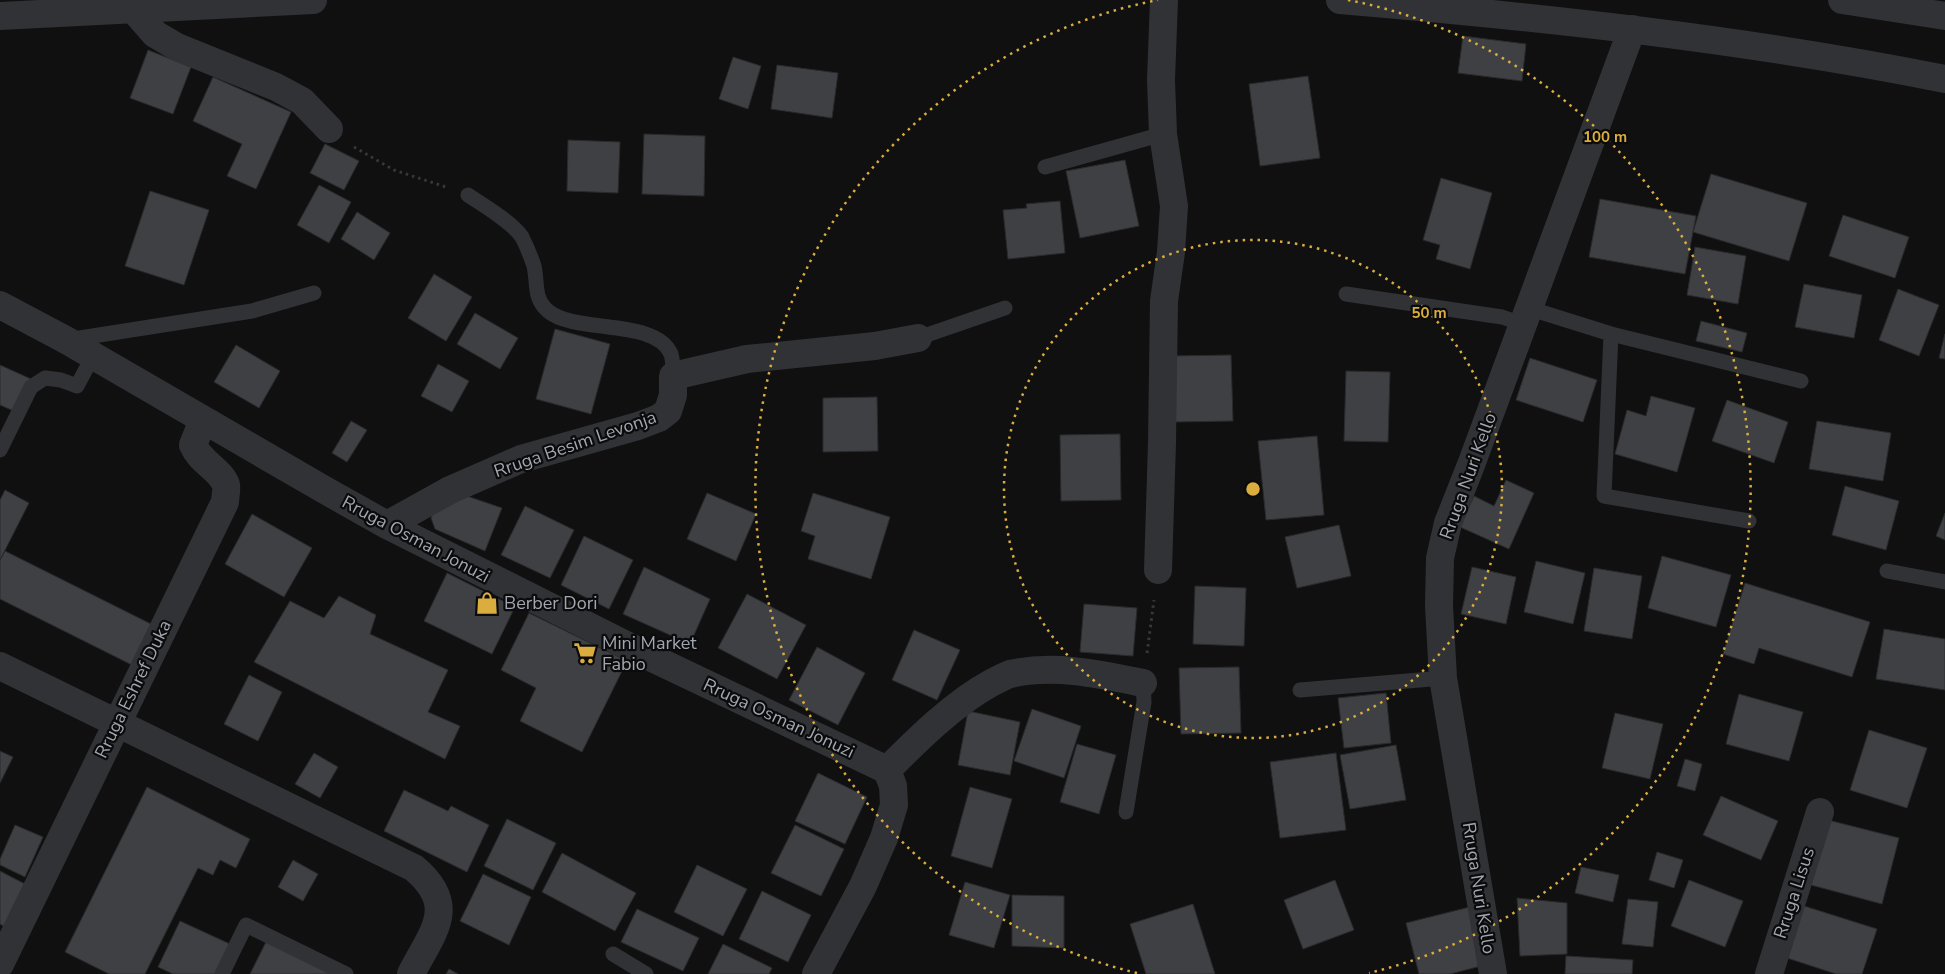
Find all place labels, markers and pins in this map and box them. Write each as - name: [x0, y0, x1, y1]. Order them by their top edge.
- centre of rings: [1244, 480, 1262, 498]
- shop icon: Berber Dori: [474, 590, 500, 616]
- place label: Berber Dori: [504, 591, 597, 615]
- place label: Mini Market Fabio: [602, 631, 697, 676]
- supermarket icon: Mini Market Fabio: [572, 640, 598, 666]

